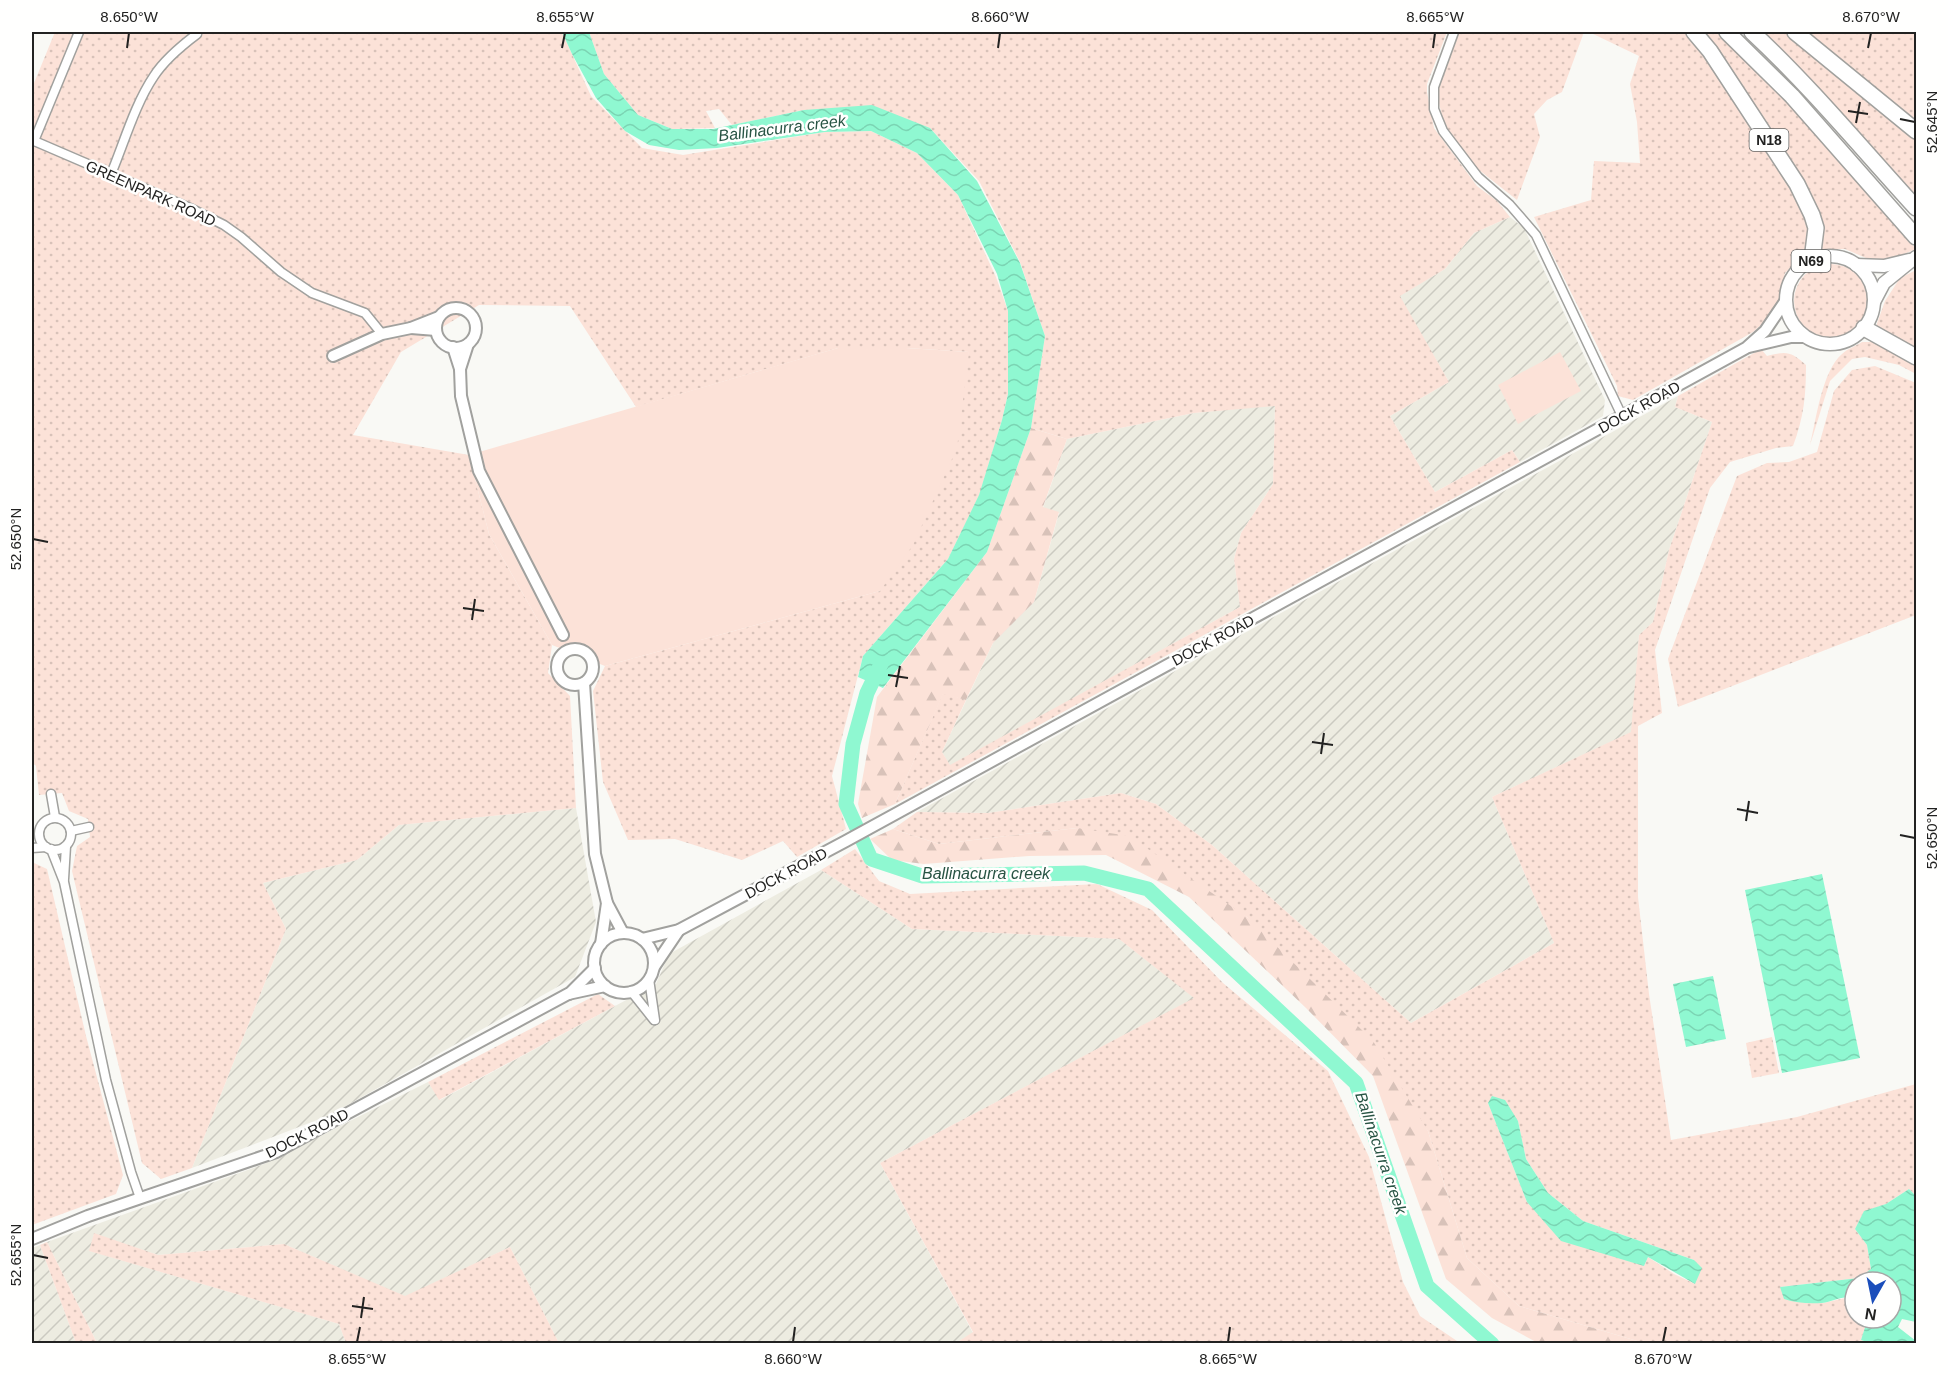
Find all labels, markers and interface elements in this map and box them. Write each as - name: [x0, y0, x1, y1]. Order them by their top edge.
- text: 8.650°W: [100, 8, 159, 25]
- text: 8.655°W: [536, 8, 595, 25]
- text: 8.660°W: [971, 8, 1030, 25]
- text: 8.665°W: [1406, 8, 1465, 25]
- text: 8.670°W: [1842, 8, 1901, 25]
- text: 52.645°N: [1923, 91, 1940, 153]
- water label: Ballinacurra creek: [717, 112, 848, 144]
- road number: N18: [1750, 129, 1788, 151]
- street label: GREENPARK ROAD: [83, 157, 219, 229]
- road number: N69: [1792, 250, 1830, 272]
- street label: DOCK ROAD: [1595, 377, 1683, 436]
- text: 52.650°N: [7, 508, 24, 570]
- street label: DOCK ROAD: [1169, 611, 1257, 669]
- text: 52.650°N: [1923, 807, 1940, 869]
- street label: DOCK ROAD: [742, 844, 830, 902]
- water label: Ballinacurra creek: [922, 865, 1051, 882]
- water label: Ballinacurra creek: [1352, 1090, 1410, 1217]
- street label: DOCK ROAD: [263, 1105, 351, 1161]
- text: 52.655°N: [7, 1224, 24, 1286]
- north arrow: [1843, 1270, 1903, 1330]
- text: N: [1864, 1305, 1878, 1324]
- text: 8.655°W: [328, 1350, 387, 1367]
- text: 8.660°W: [764, 1350, 823, 1367]
- text: 8.665°W: [1199, 1350, 1258, 1367]
- text: 8.670°W: [1634, 1350, 1693, 1367]

